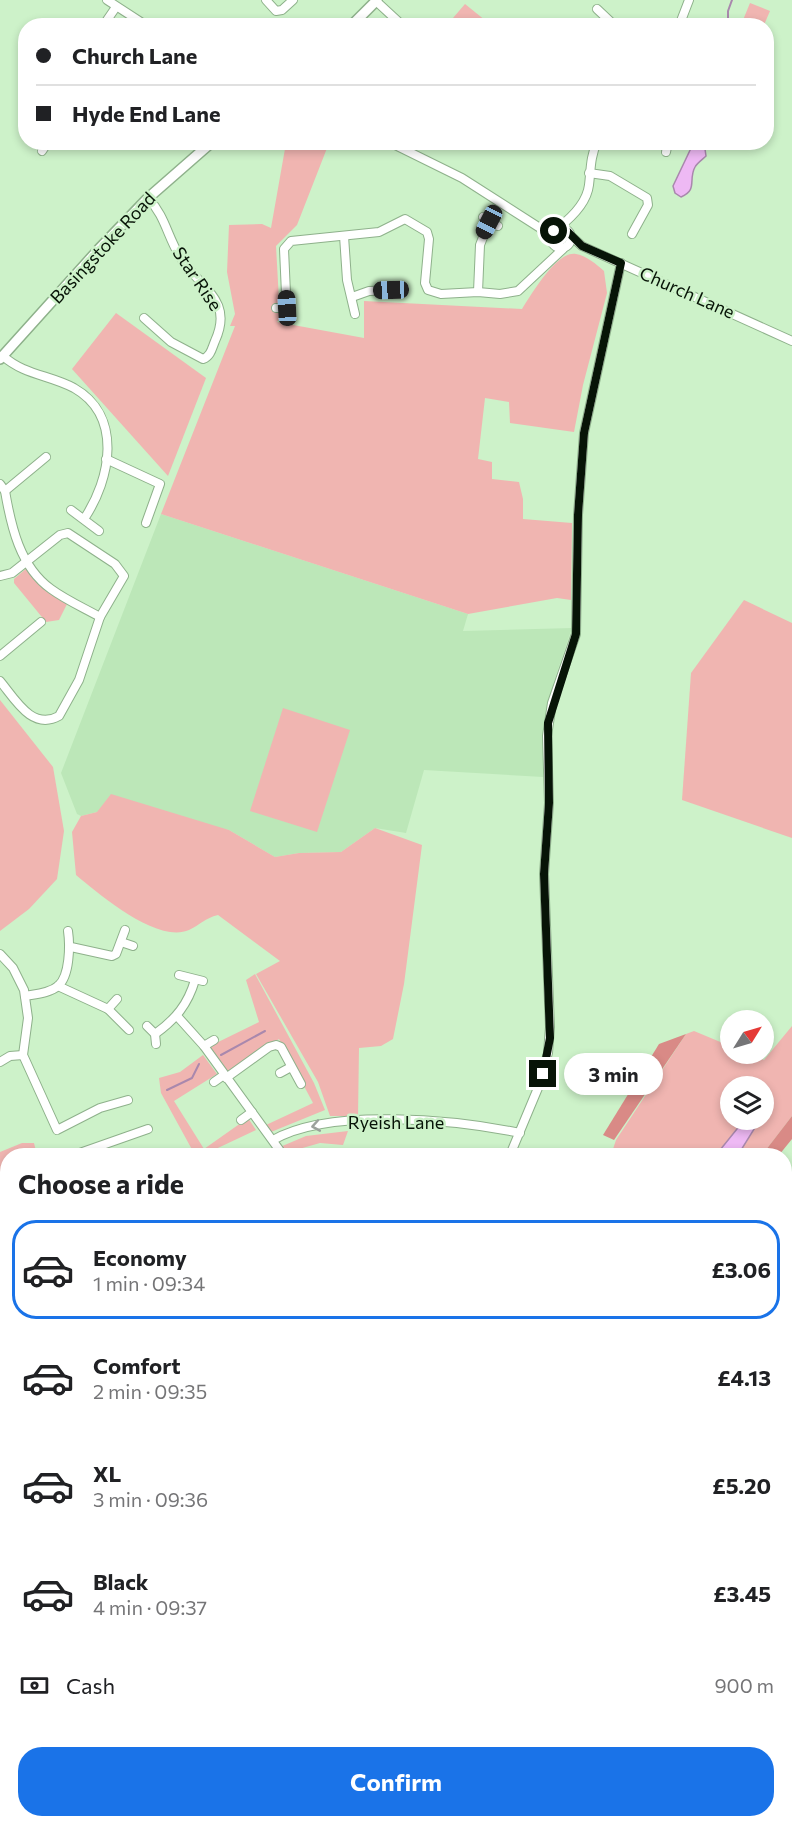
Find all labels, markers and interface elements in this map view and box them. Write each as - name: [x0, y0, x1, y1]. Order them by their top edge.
- text: Church Lane: [72, 42, 197, 69]
- text: Hyde End Lane: [72, 100, 220, 127]
- street label: Basingstoke Road: [45, 187, 160, 308]
- car: [473, 202, 505, 242]
- route start: [540, 217, 567, 244]
- street label: Star Rise: [169, 242, 227, 315]
- street label: Church Lane: [636, 261, 738, 323]
- car: [373, 280, 409, 300]
- car: [277, 290, 297, 326]
- north arrow: [720, 1010, 774, 1064]
- map controls: [720, 1010, 774, 1130]
- callout: 3 min: [564, 1053, 663, 1095]
- route end: [529, 1060, 556, 1087]
- text: 3 min: [588, 1062, 639, 1086]
- button: layers: [720, 1076, 774, 1130]
- street label: Ryeish Lane: [348, 1111, 444, 1133]
- one-way arrow: [312, 1119, 322, 1132]
- text: Choose a ride: [18, 1167, 184, 1200]
- icon: car: [21, 1243, 75, 1297]
- text: Economy: [93, 1244, 187, 1271]
- text: £3.06: [711, 1256, 771, 1283]
- text: 1 min · 09:34: [93, 1271, 205, 1295]
- icon: car: [21, 1351, 75, 1405]
- text: Comfort: [93, 1352, 181, 1379]
- text: £4.13: [717, 1364, 771, 1391]
- text: 2 min · 09:35: [93, 1379, 207, 1403]
- icon: car: [21, 1459, 75, 1513]
- text: XL: [93, 1460, 121, 1487]
- text: £5.20: [712, 1472, 771, 1499]
- text: 3 min · 09:36: [93, 1487, 208, 1511]
- icon: car: [21, 1567, 75, 1621]
- text: Black: [93, 1568, 148, 1595]
- text: £3.45: [713, 1580, 771, 1607]
- text: 4 min · 09:37: [93, 1595, 207, 1619]
- icon: cash: [18, 1669, 51, 1702]
- text: Cash: [66, 1672, 115, 1699]
- text: 900 m: [714, 1673, 774, 1697]
- button: Confirm: [18, 1747, 774, 1816]

